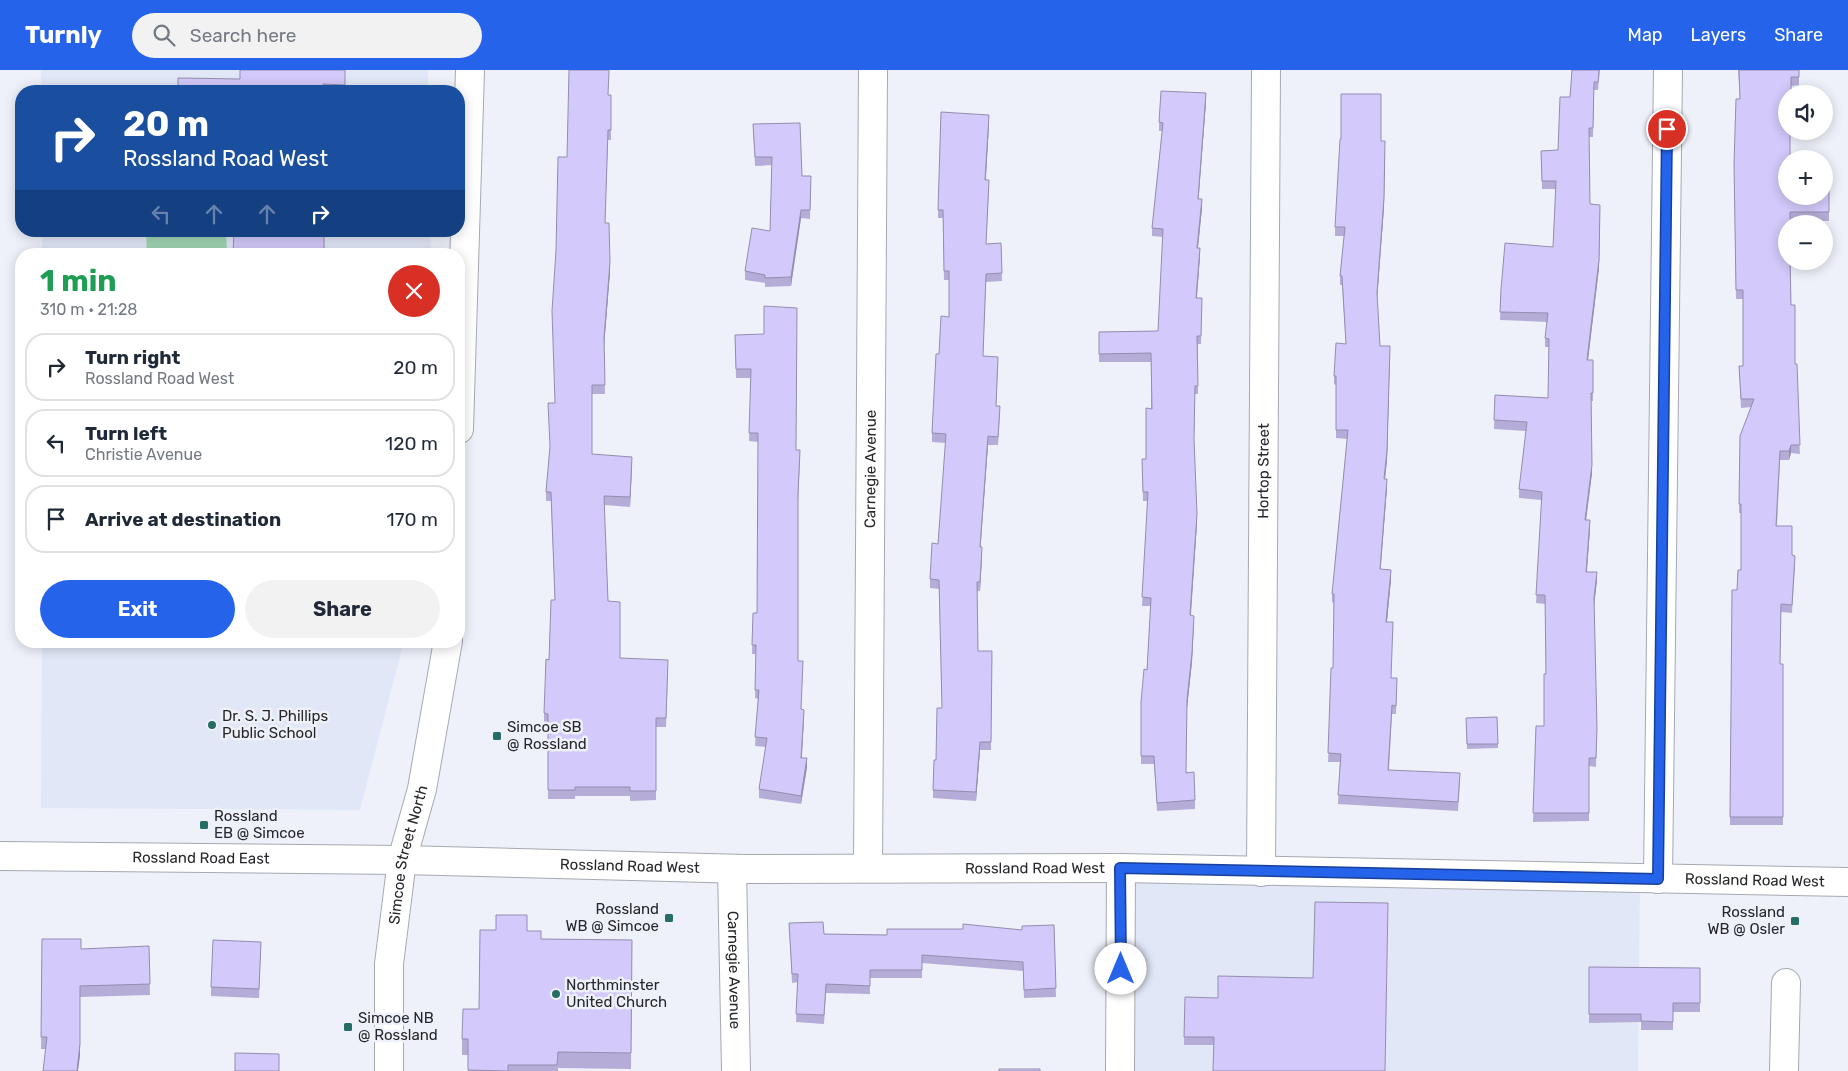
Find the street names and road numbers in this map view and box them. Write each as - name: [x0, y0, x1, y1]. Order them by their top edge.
- street label: Carnegie Avenue: [861, 410, 880, 528]
- street label: Hortop Street: [1254, 423, 1273, 519]
- street label: Simcoe Street North: [385, 783, 432, 926]
- street label: Rossland Road East: [132, 848, 270, 868]
- street label: Rossland Road West: [560, 855, 700, 877]
- street label: Rossland Road West: [965, 859, 1105, 877]
- street label: Rossland Road West: [1685, 870, 1825, 891]
- street label: Carnegie Avenue: [724, 911, 744, 1029]

